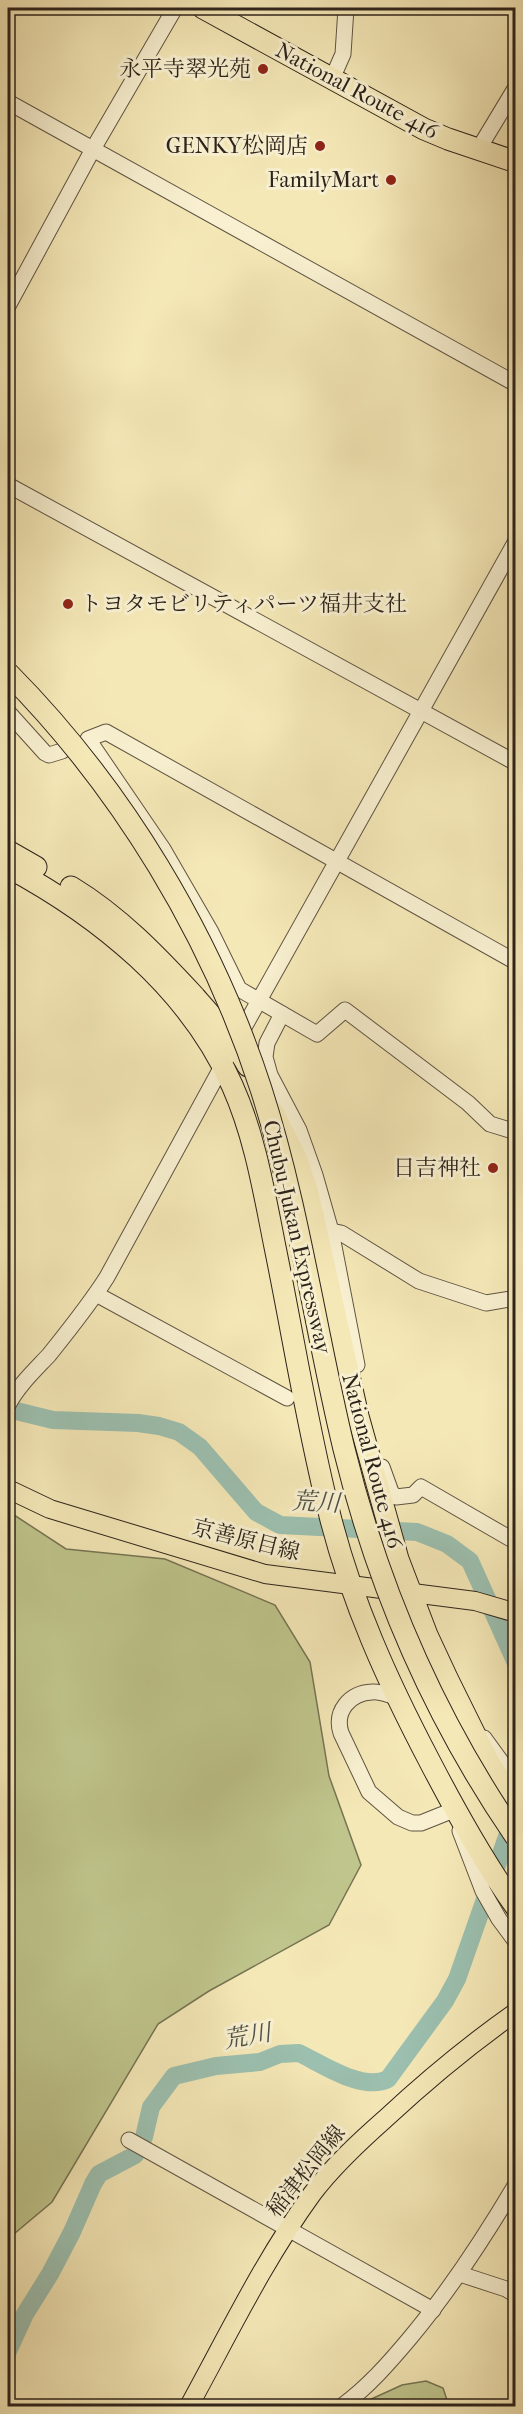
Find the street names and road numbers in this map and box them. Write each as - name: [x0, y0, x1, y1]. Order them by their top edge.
- street label: National Route 416: [271, 37, 443, 145]
- street label: Chubu-Jukan Expressway: [257, 1118, 337, 1357]
- street label: National Route 416: [336, 1370, 408, 1552]
- street label: 京善原目線: [189, 1514, 303, 1566]
- street label: 稲津松岡線: [261, 2120, 351, 2222]

